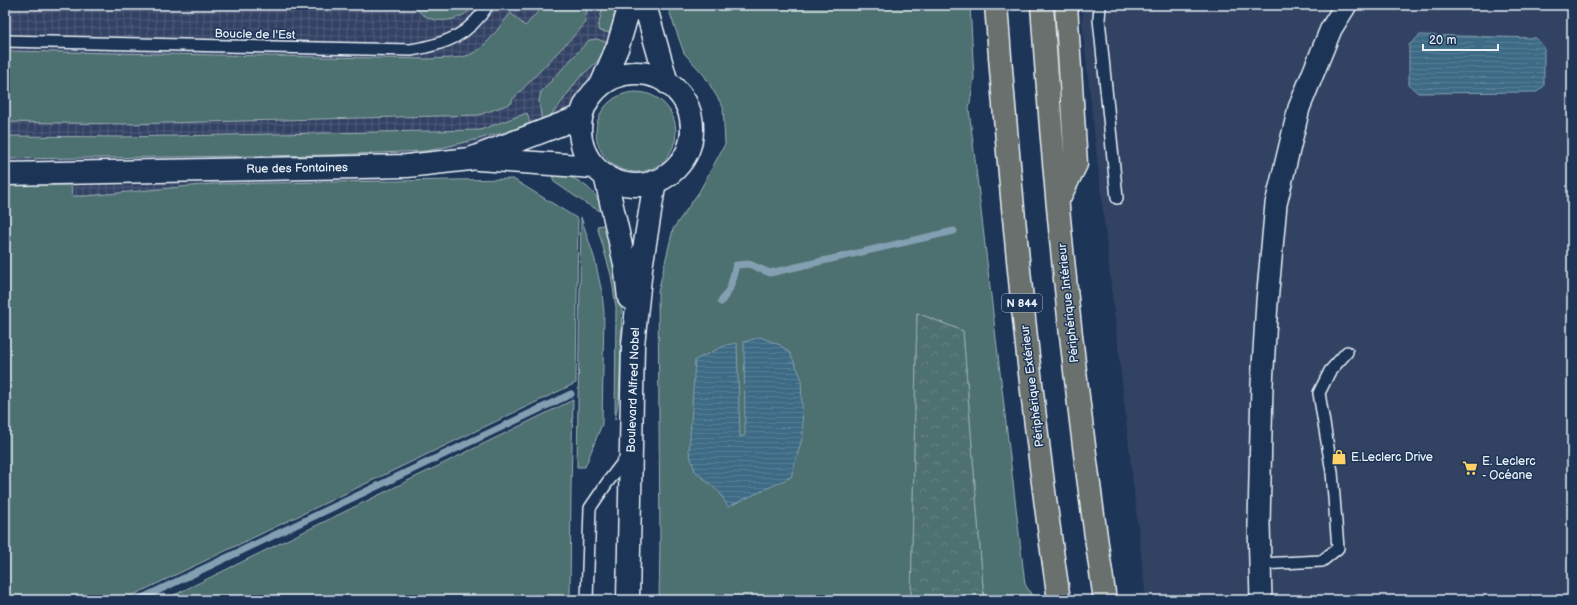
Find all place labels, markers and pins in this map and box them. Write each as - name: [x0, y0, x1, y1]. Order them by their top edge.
- shop icon: E.Leclerc Drive: [1330, 448, 1348, 466]
- place label: E.Leclerc Drive: [1351, 450, 1433, 465]
- place label: E. Leclerc - Océane: [1482, 454, 1536, 483]
- supermarket icon: E. Leclerc - Océane: [1461, 459, 1479, 477]

